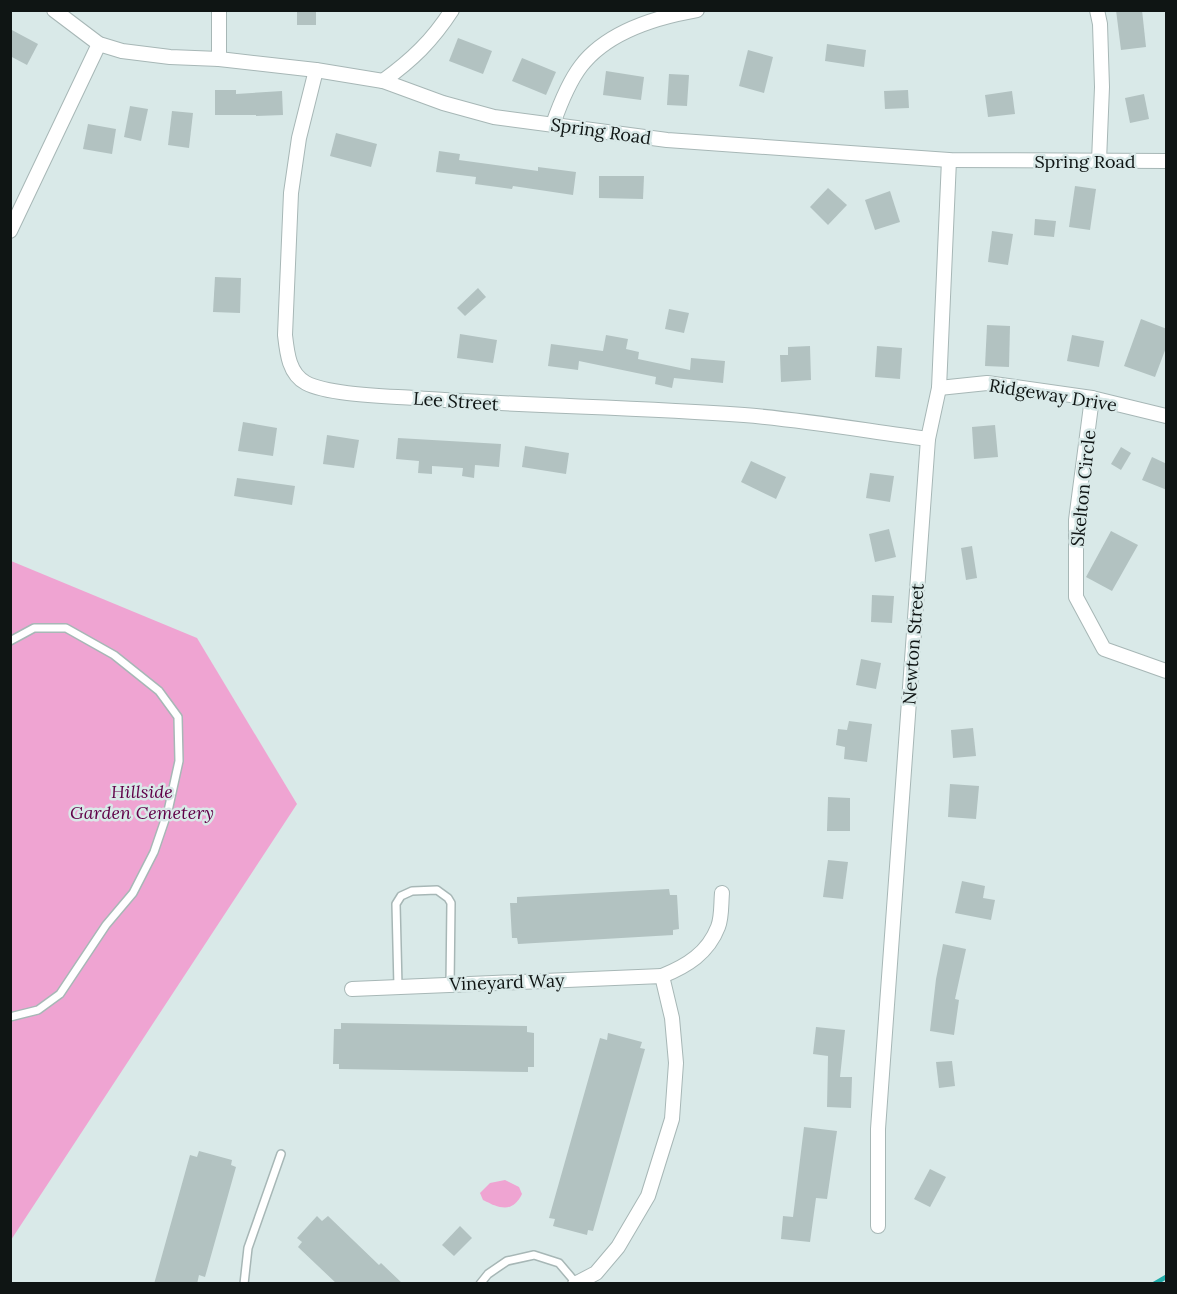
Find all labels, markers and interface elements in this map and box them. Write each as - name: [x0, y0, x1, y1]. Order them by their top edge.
- street label: Spring Road: [549, 113, 653, 149]
- street label: Spring Road: [1034, 150, 1136, 173]
- street label: Ridgeway Drive: [987, 374, 1119, 417]
- street label: Lee Street: [413, 387, 500, 415]
- street label: Skelton Circle: [1065, 428, 1101, 547]
- street label: Newton Street: [897, 582, 929, 706]
- park label: Hillside Garden Cemetery: [70, 780, 214, 824]
- street label: Vineyard Way: [448, 968, 565, 996]

